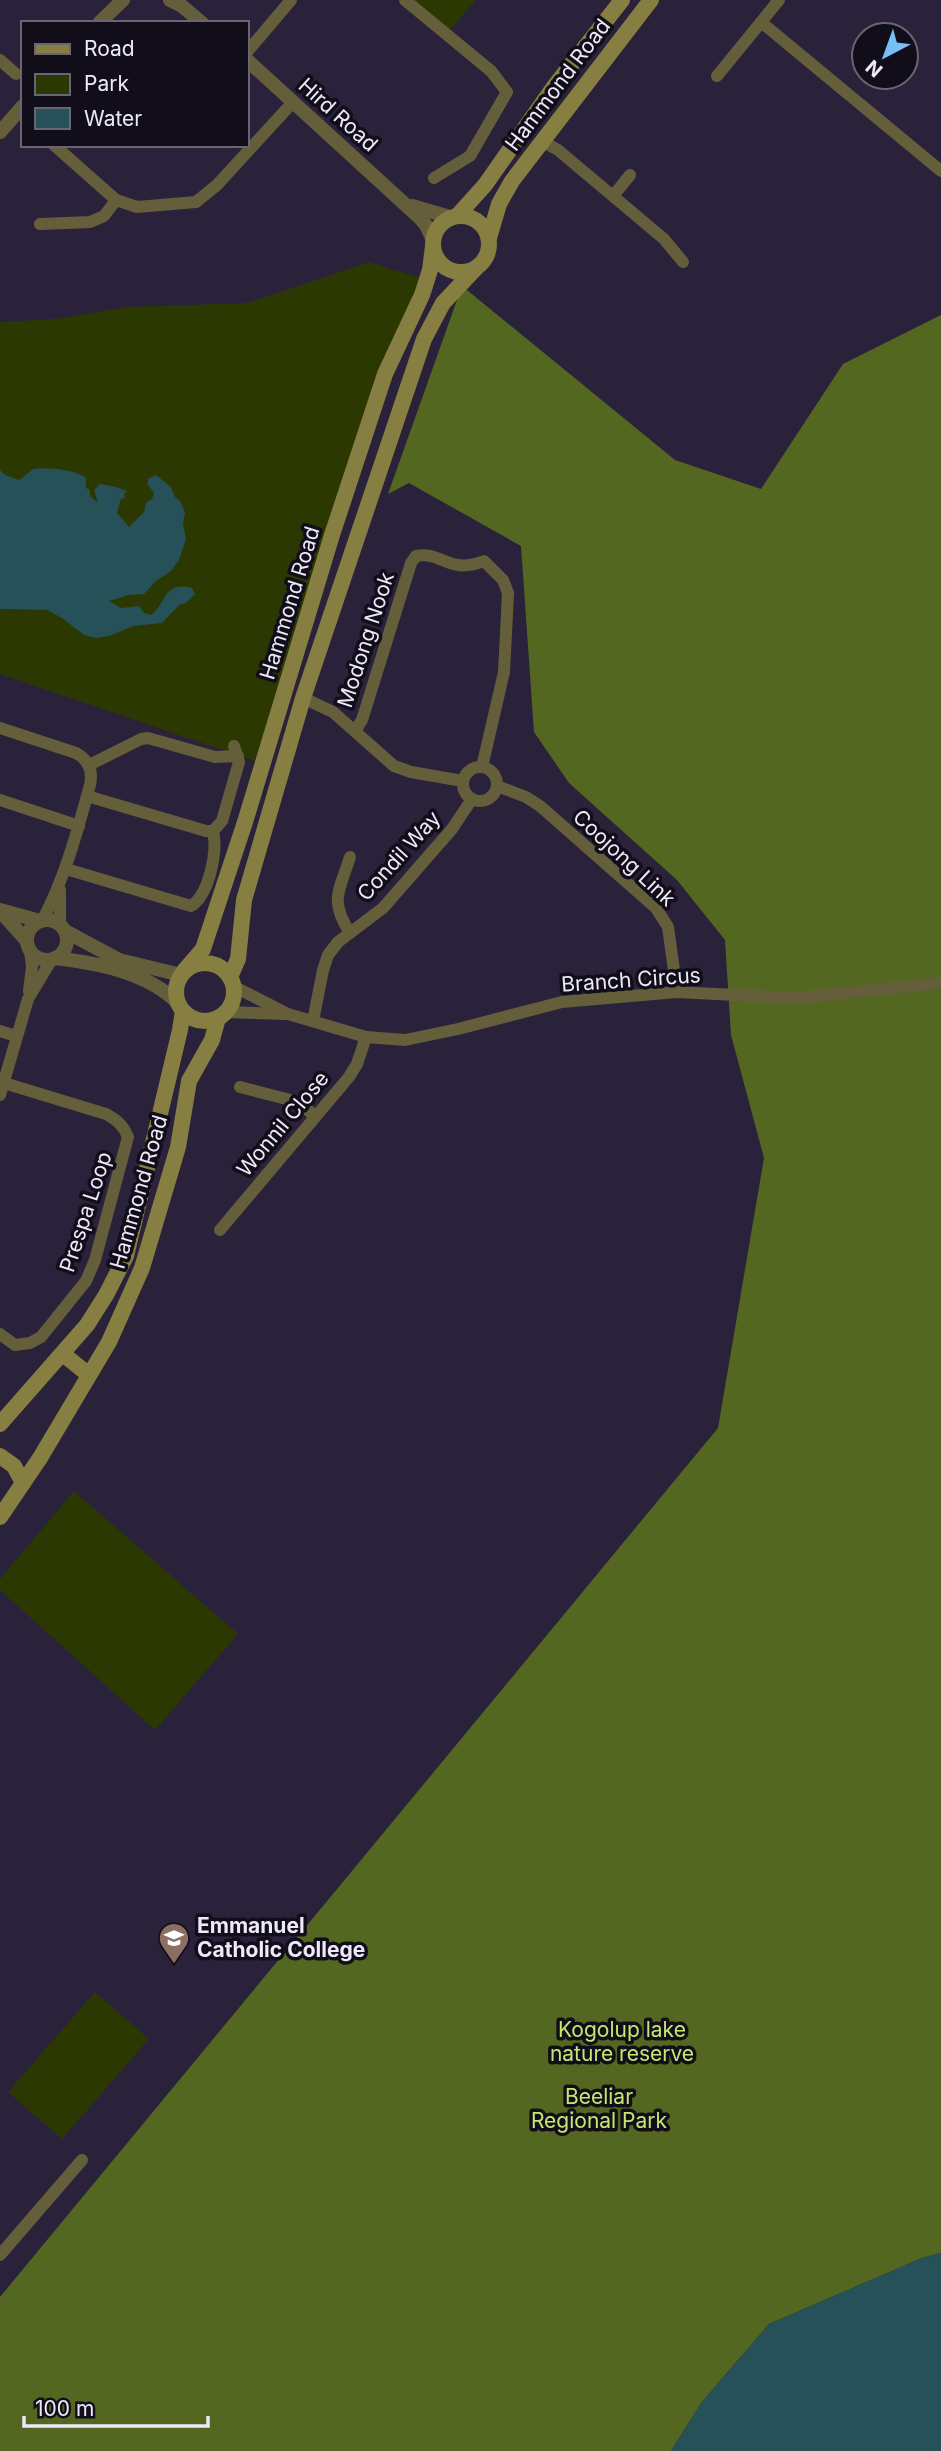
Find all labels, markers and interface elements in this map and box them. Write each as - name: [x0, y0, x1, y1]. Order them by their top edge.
- street label: Hammond Road: [500, 14, 615, 156]
- legend: [21, 21, 248, 147]
- north arrow: [850, 21, 920, 91]
- text: Road: [84, 36, 135, 61]
- text: N: [861, 55, 887, 82]
- text: Park: [84, 71, 129, 96]
- street label: Hird Road: [294, 73, 383, 157]
- text: Water: [84, 106, 142, 131]
- street label: Hammond Road: [254, 523, 325, 682]
- street label: Modong Nook: [332, 569, 399, 711]
- street label: Coojong Link: [568, 804, 681, 912]
- street label: Condil Way: [352, 805, 446, 906]
- street label: Branch Circus: [560, 962, 701, 997]
- street label: Wonnil Close: [231, 1066, 334, 1181]
- street label: Hammond Road: [105, 1112, 172, 1272]
- street label: Prespa Loop: [54, 1149, 117, 1275]
- place label: Emmanuel Catholic College: [197, 1913, 365, 1962]
- school or university icon: Emmanuel Catholic College: [157, 1921, 191, 1965]
- park label: Kogolup lake nature reserve: [550, 2017, 694, 2066]
- park label: Beeliar Regional Park: [531, 2084, 668, 2133]
- scale bar: [24, 2384, 208, 2428]
- text: 100 m: [35, 2396, 94, 2421]

